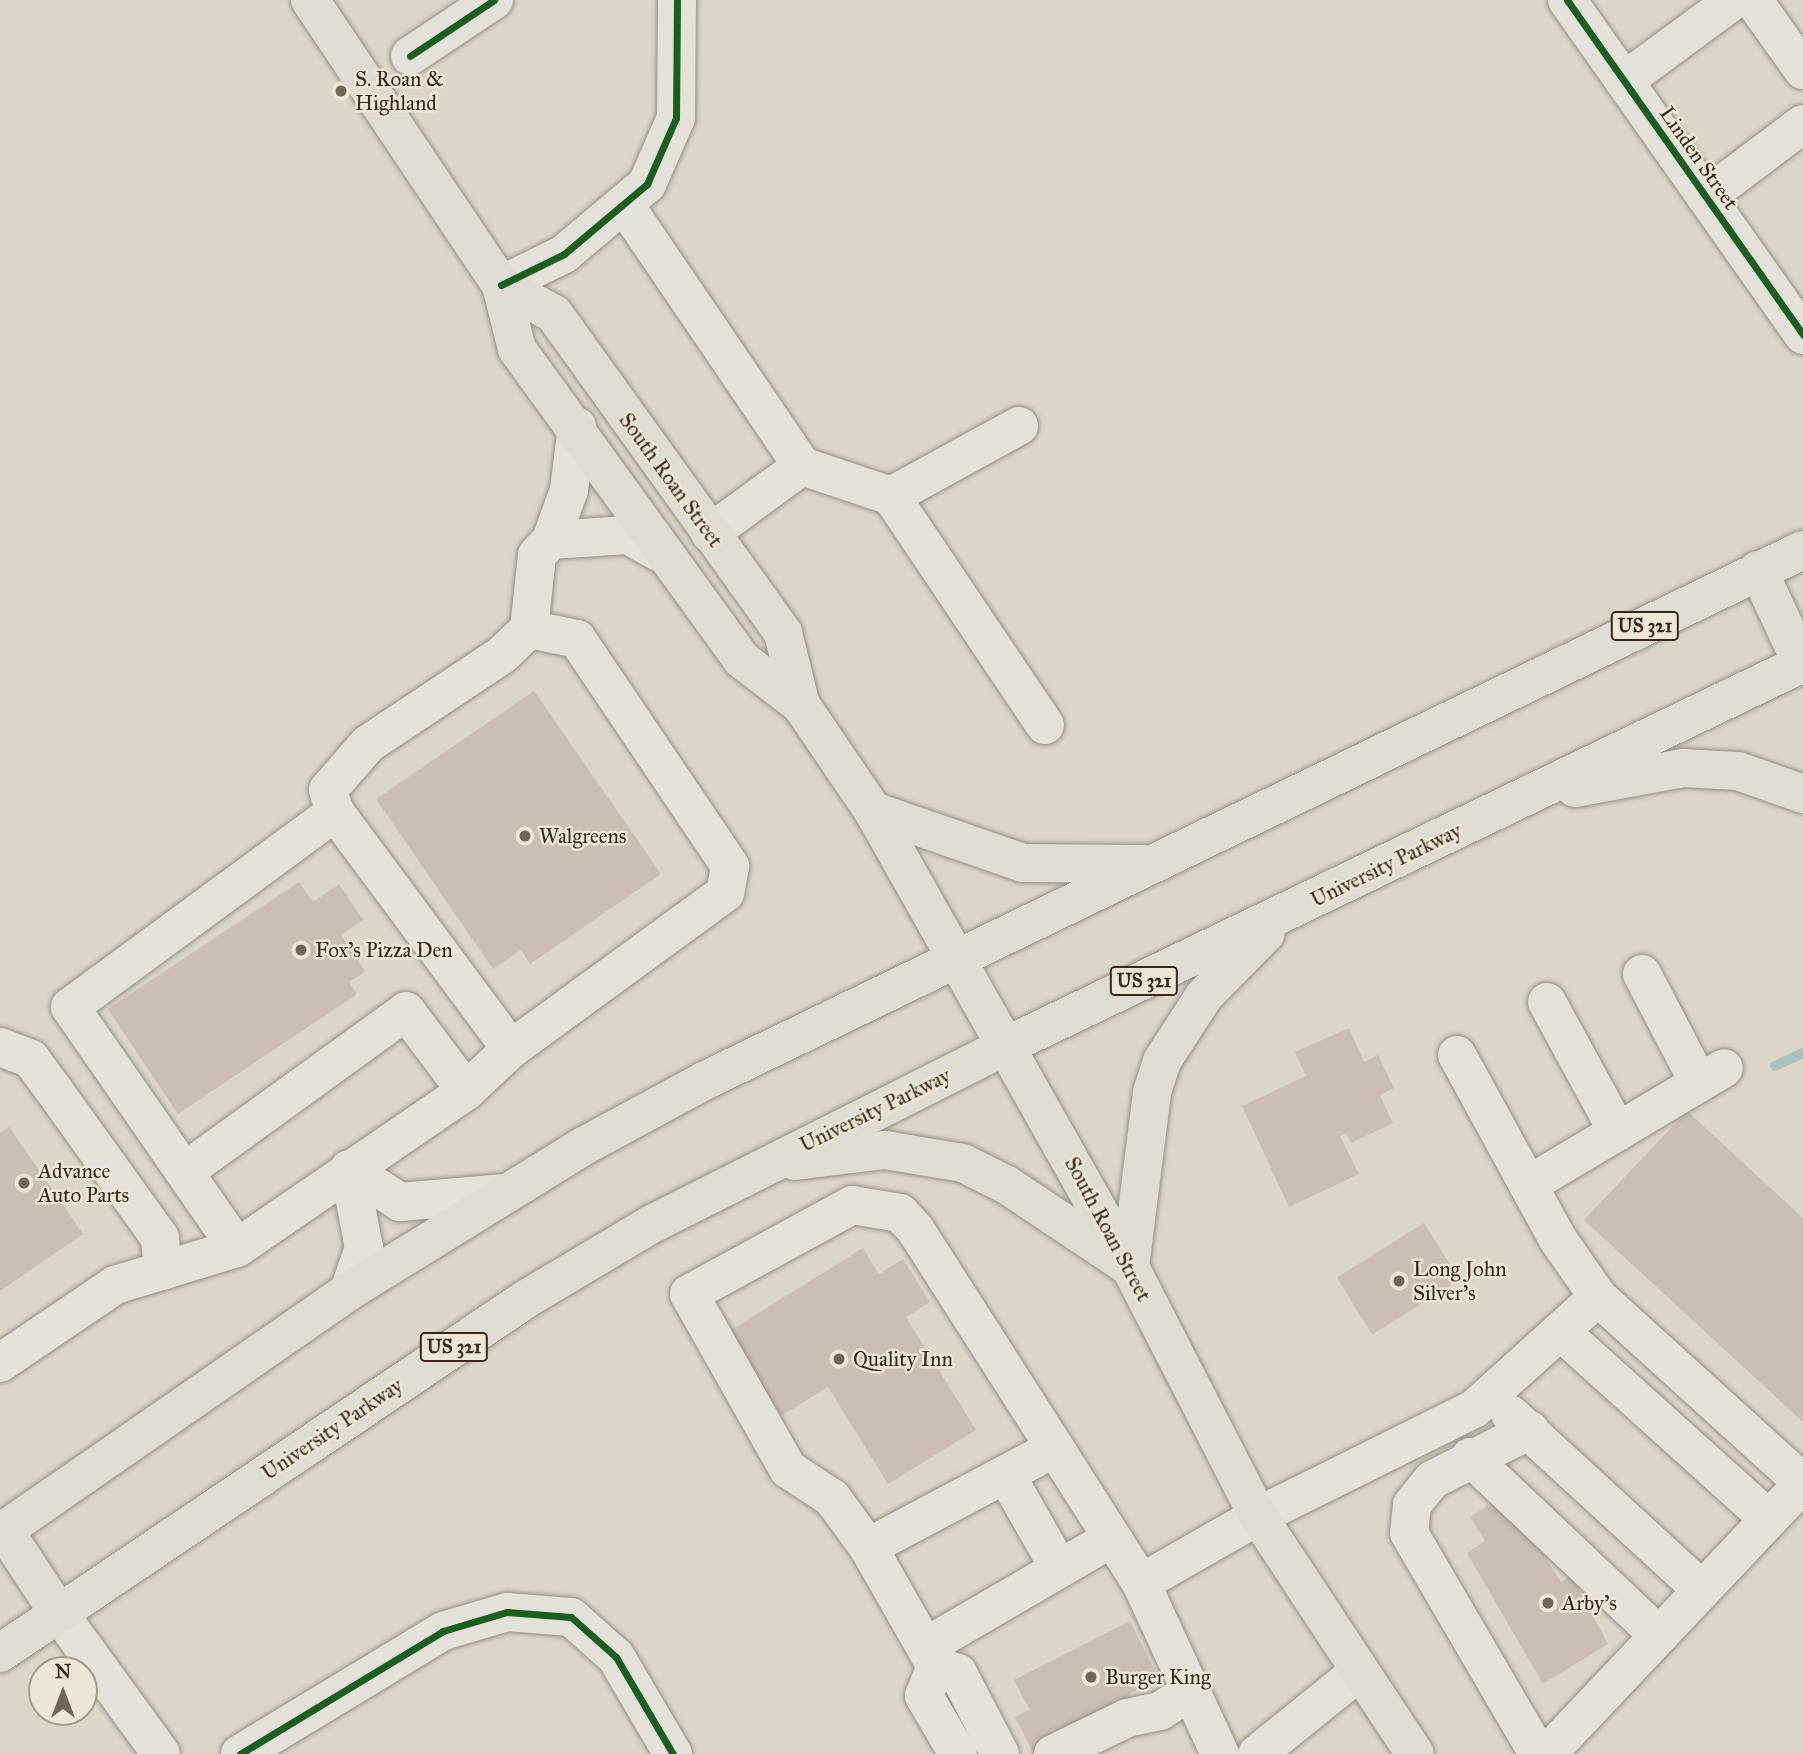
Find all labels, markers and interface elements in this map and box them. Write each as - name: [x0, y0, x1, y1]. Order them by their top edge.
- place label: S. Roan & Highland: [355, 66, 444, 116]
- marker: S. Roan & Highland: [333, 83, 349, 99]
- street label: Linden Street: [1654, 102, 1744, 214]
- street label: South Roan Street: [614, 408, 728, 552]
- road number: US 321: [1610, 610, 1680, 642]
- street label: University Parkway: [1306, 818, 1466, 912]
- place label: Walgreens: [539, 823, 627, 849]
- marker: Walgreens: [517, 828, 533, 844]
- place label: Fox's Pizza Den: [315, 937, 453, 963]
- marker: Fox's Pizza Den: [293, 942, 309, 958]
- road number: US 321: [1109, 965, 1179, 996]
- street label: University Parkway: [795, 1063, 955, 1157]
- street label: South Roan Street: [1059, 1152, 1157, 1306]
- place label: Advance Auto Parts: [38, 1158, 129, 1208]
- marker: Advance Auto Parts: [16, 1175, 32, 1191]
- place label: Long John Silver's: [1413, 1256, 1507, 1306]
- marker: Long John Silver's: [1391, 1273, 1407, 1289]
- road number: US 321: [419, 1331, 489, 1362]
- place label: Quality Inn: [853, 1346, 953, 1372]
- marker: Quality Inn: [831, 1351, 847, 1367]
- street label: University Parkway: [257, 1373, 407, 1485]
- place label: Arby's: [1562, 1590, 1617, 1616]
- marker: Arby's: [1540, 1595, 1556, 1611]
- north arrow: [28, 1656, 98, 1726]
- text: N: [55, 1660, 71, 1683]
- place label: Burger King: [1105, 1664, 1211, 1690]
- marker: Burger King: [1083, 1669, 1099, 1685]

